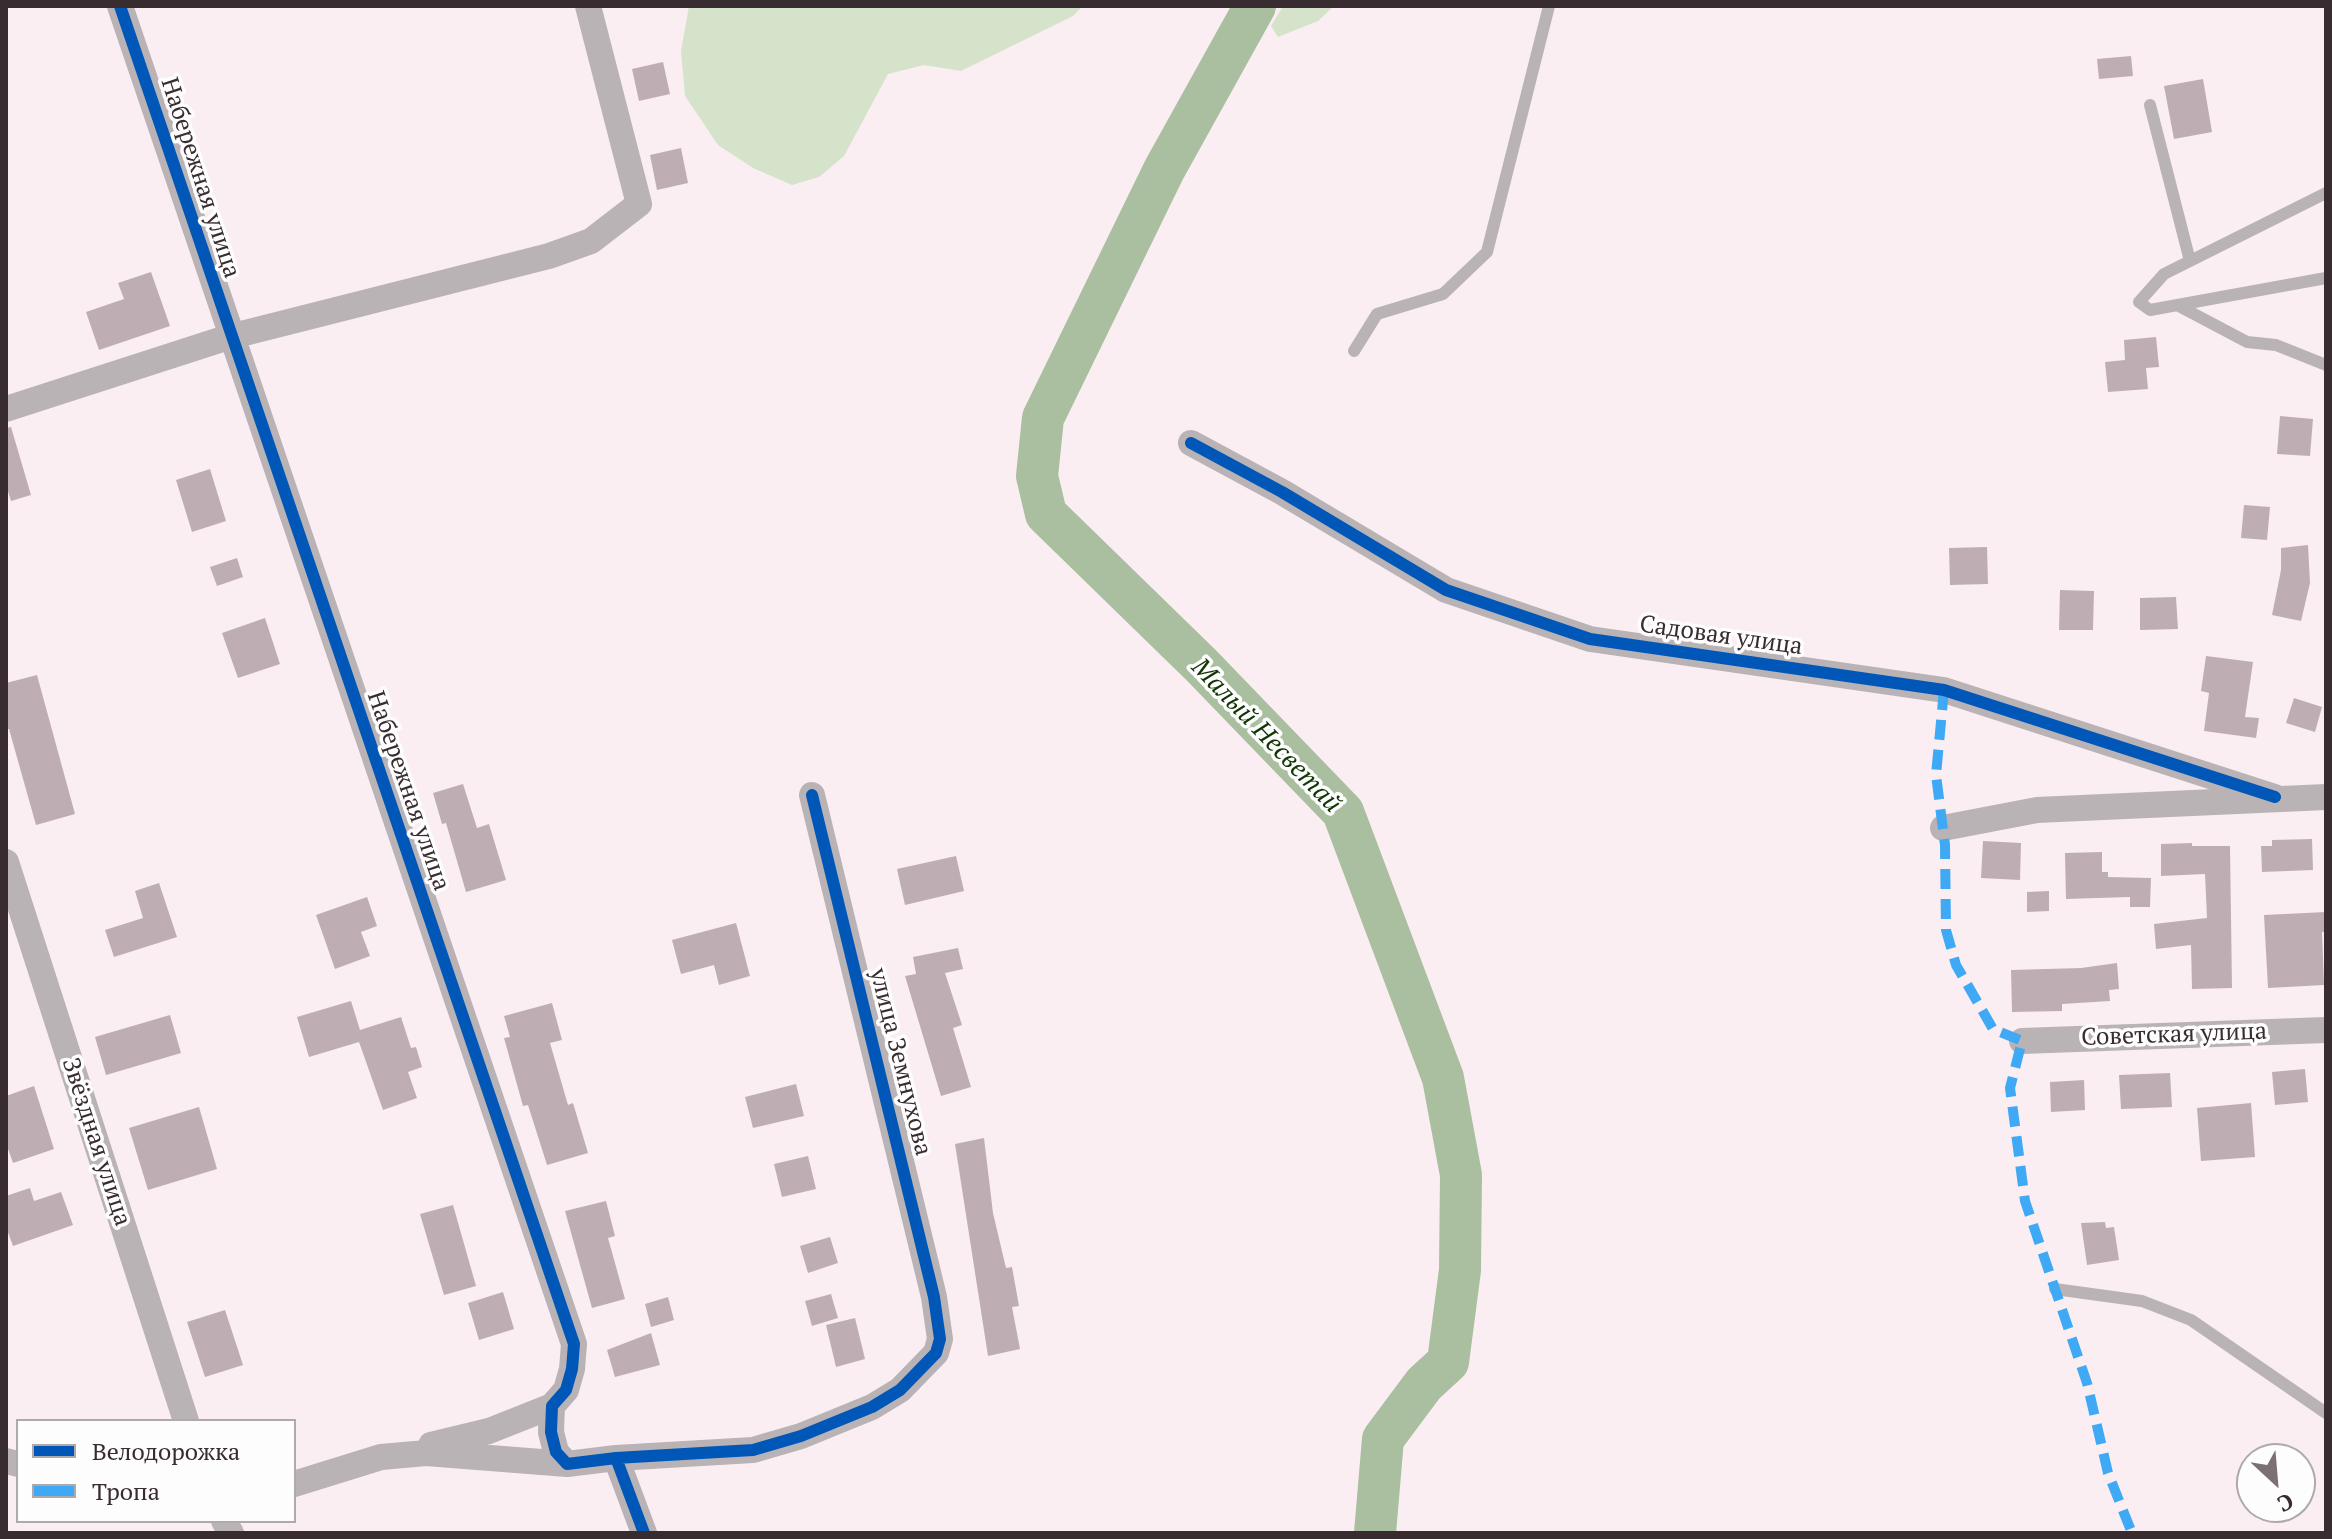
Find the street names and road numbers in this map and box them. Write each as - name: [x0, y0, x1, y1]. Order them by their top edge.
- street label: Набережная улица: [154, 74, 246, 282]
- street label: Садовая улица: [1638, 610, 1804, 662]
- street label: Набережная улица: [360, 688, 456, 894]
- street label: улица Земнухова: [863, 965, 937, 1159]
- street label: Советская улица: [2081, 1017, 2267, 1053]
- street label: Звёздная улица: [55, 1054, 137, 1230]

